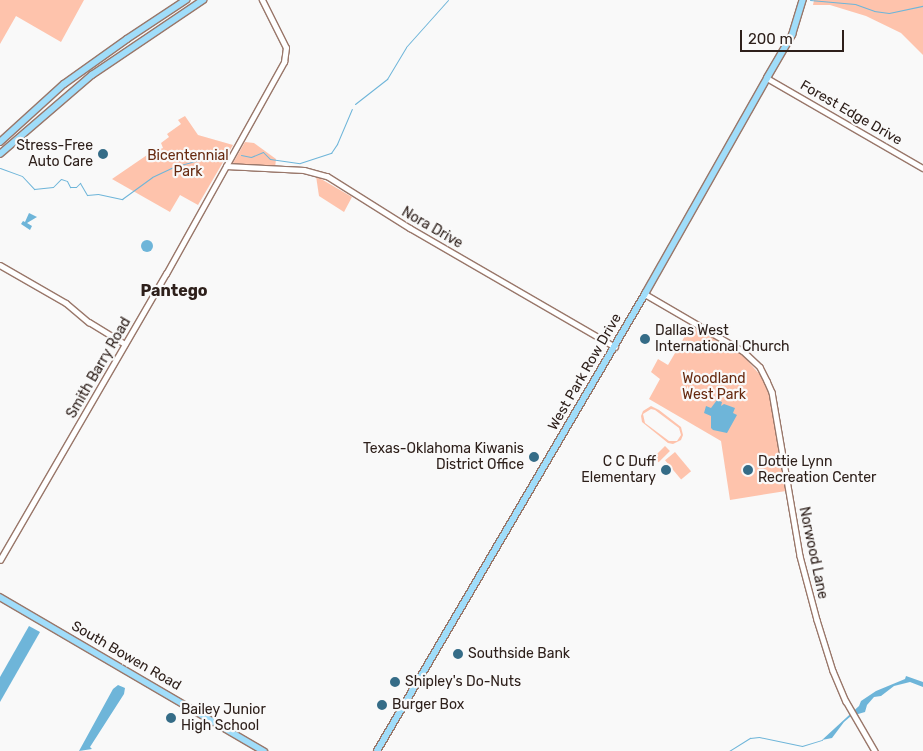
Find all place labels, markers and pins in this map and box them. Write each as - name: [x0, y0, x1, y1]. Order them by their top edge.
- place label: Stress-Free Auto Care: [16, 138, 93, 170]
- marker: Stress-Free Auto Care: [97, 148, 109, 160]
- place label: Dallas West International Church: [655, 323, 790, 356]
- marker: Dallas West International Church: [639, 333, 651, 345]
- place label: Texas-Oklahoma Kiwanis District Office: [363, 441, 524, 474]
- marker: Texas-Oklahoma Kiwanis District Office: [528, 451, 540, 463]
- place label: C C Duff Elementary: [581, 454, 656, 487]
- place label: Dottie Lynn Recreation Center: [758, 454, 876, 487]
- marker: C C Duff Elementary: [660, 464, 672, 476]
- marker: Dottie Lynn Recreation Center: [742, 464, 754, 476]
- place label: Southside Bank: [468, 646, 570, 662]
- marker: Southside Bank: [452, 648, 464, 660]
- place label: Shipley's Do-Nuts: [405, 674, 521, 690]
- marker: Shipley's Do-Nuts: [389, 676, 401, 688]
- place label: Burger Box: [392, 697, 465, 713]
- marker: Burger Box: [376, 699, 388, 711]
- place label: Bailey Junior High School: [181, 702, 266, 734]
- marker: Bailey Junior High School: [165, 712, 177, 724]

